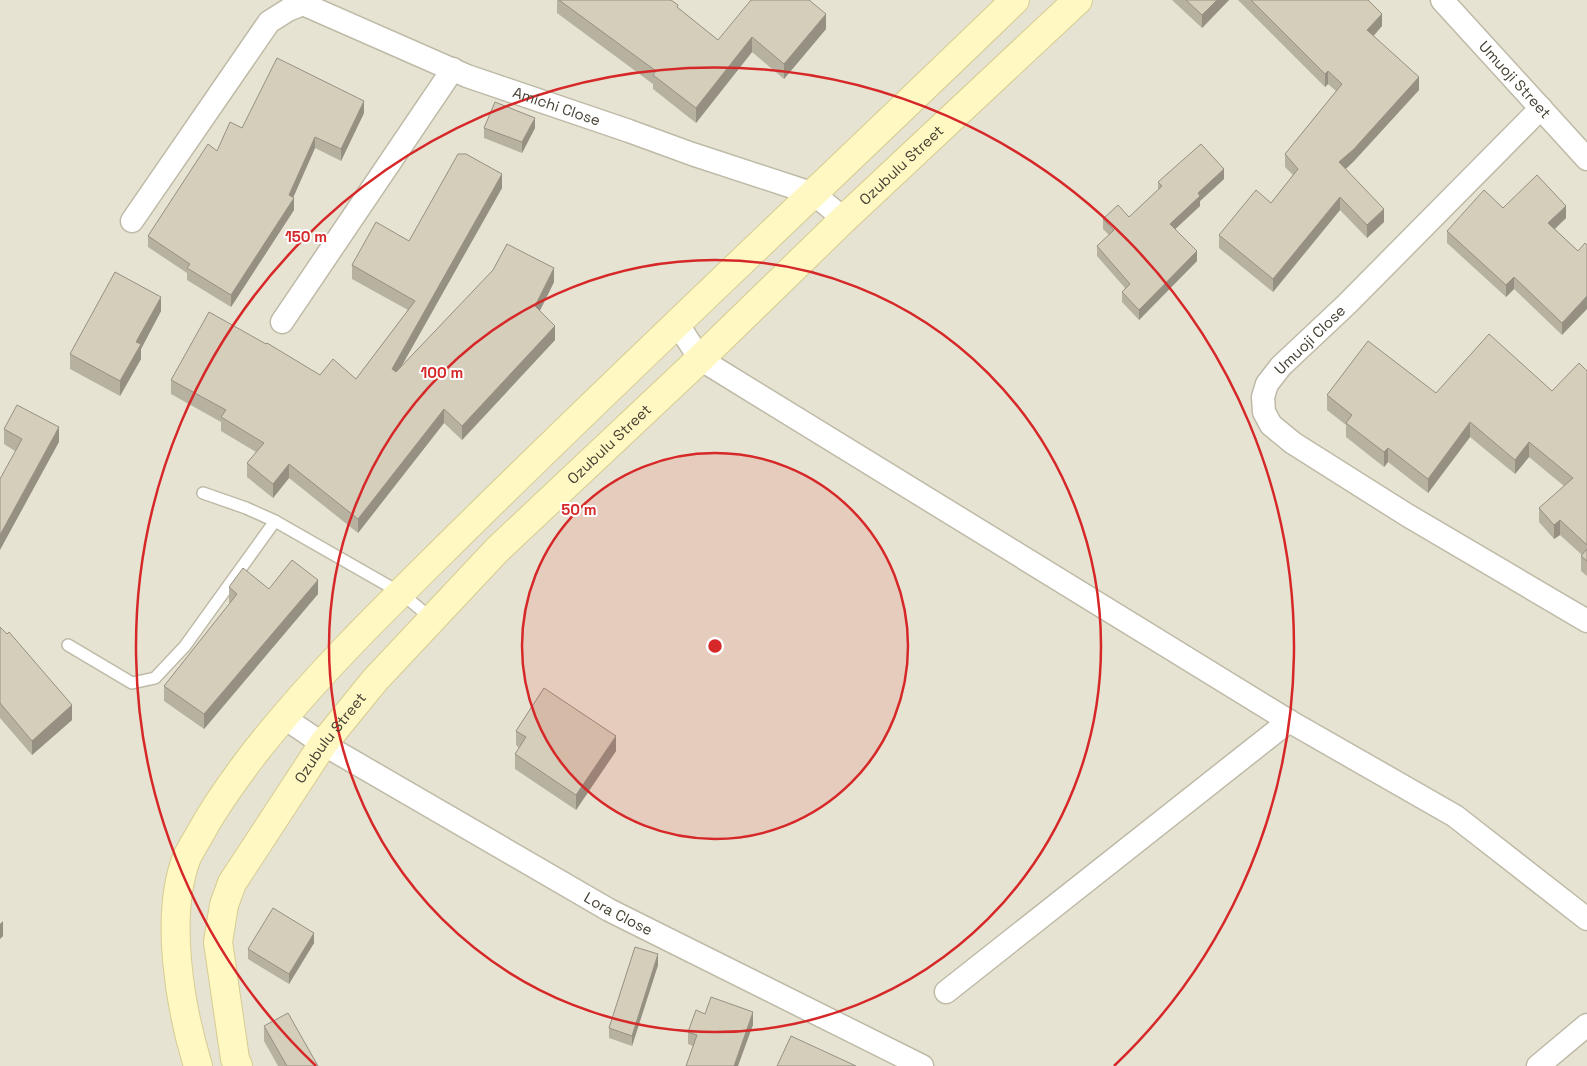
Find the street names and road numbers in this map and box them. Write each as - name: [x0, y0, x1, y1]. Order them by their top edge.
- street label: Umuoji Street: [1475, 37, 1555, 122]
- street label: Amichi Close: [511, 82, 603, 130]
- street label: Ozubulu Street: [855, 121, 947, 209]
- street label: Umuoji Close: [1270, 301, 1349, 378]
- street label: Ozubulu Street: [563, 400, 655, 488]
- street label: Ozubulu Street: [290, 688, 370, 787]
- street label: Lora Close: [581, 888, 656, 939]

